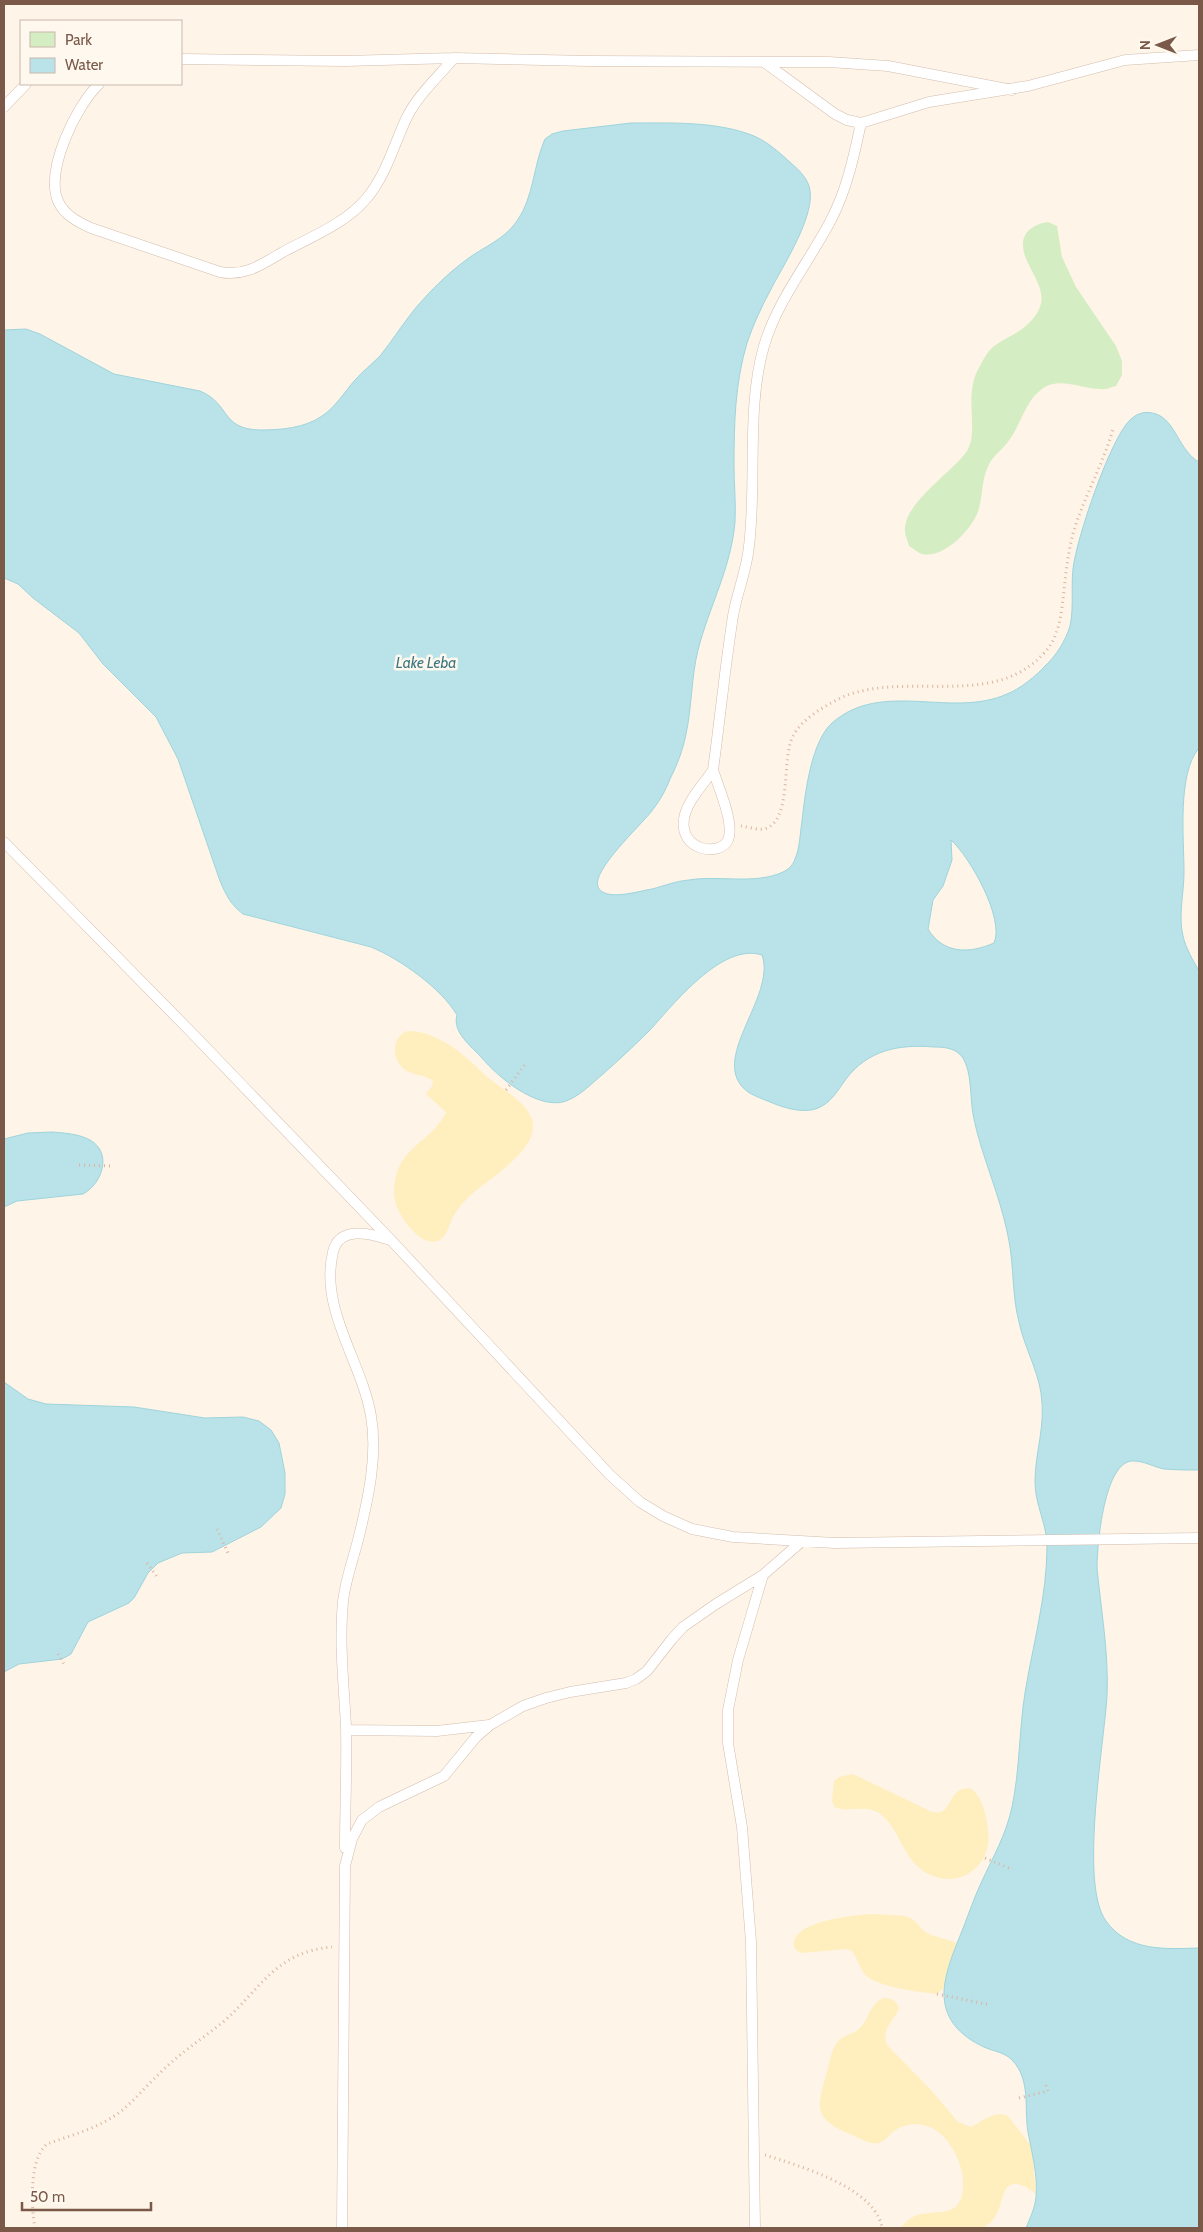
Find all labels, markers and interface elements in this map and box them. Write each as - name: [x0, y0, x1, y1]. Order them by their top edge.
- legend: [20, 20, 182, 85]
- north arrow: [1133, 20, 1183, 70]
- text: Park: [65, 31, 92, 49]
- text: N: [1136, 40, 1154, 50]
- text: Water: [65, 56, 103, 74]
- water label: Lake Leba: [396, 654, 456, 672]
- scale bar: [22, 2180, 151, 2212]
- text: 50 m: [30, 2188, 65, 2206]

